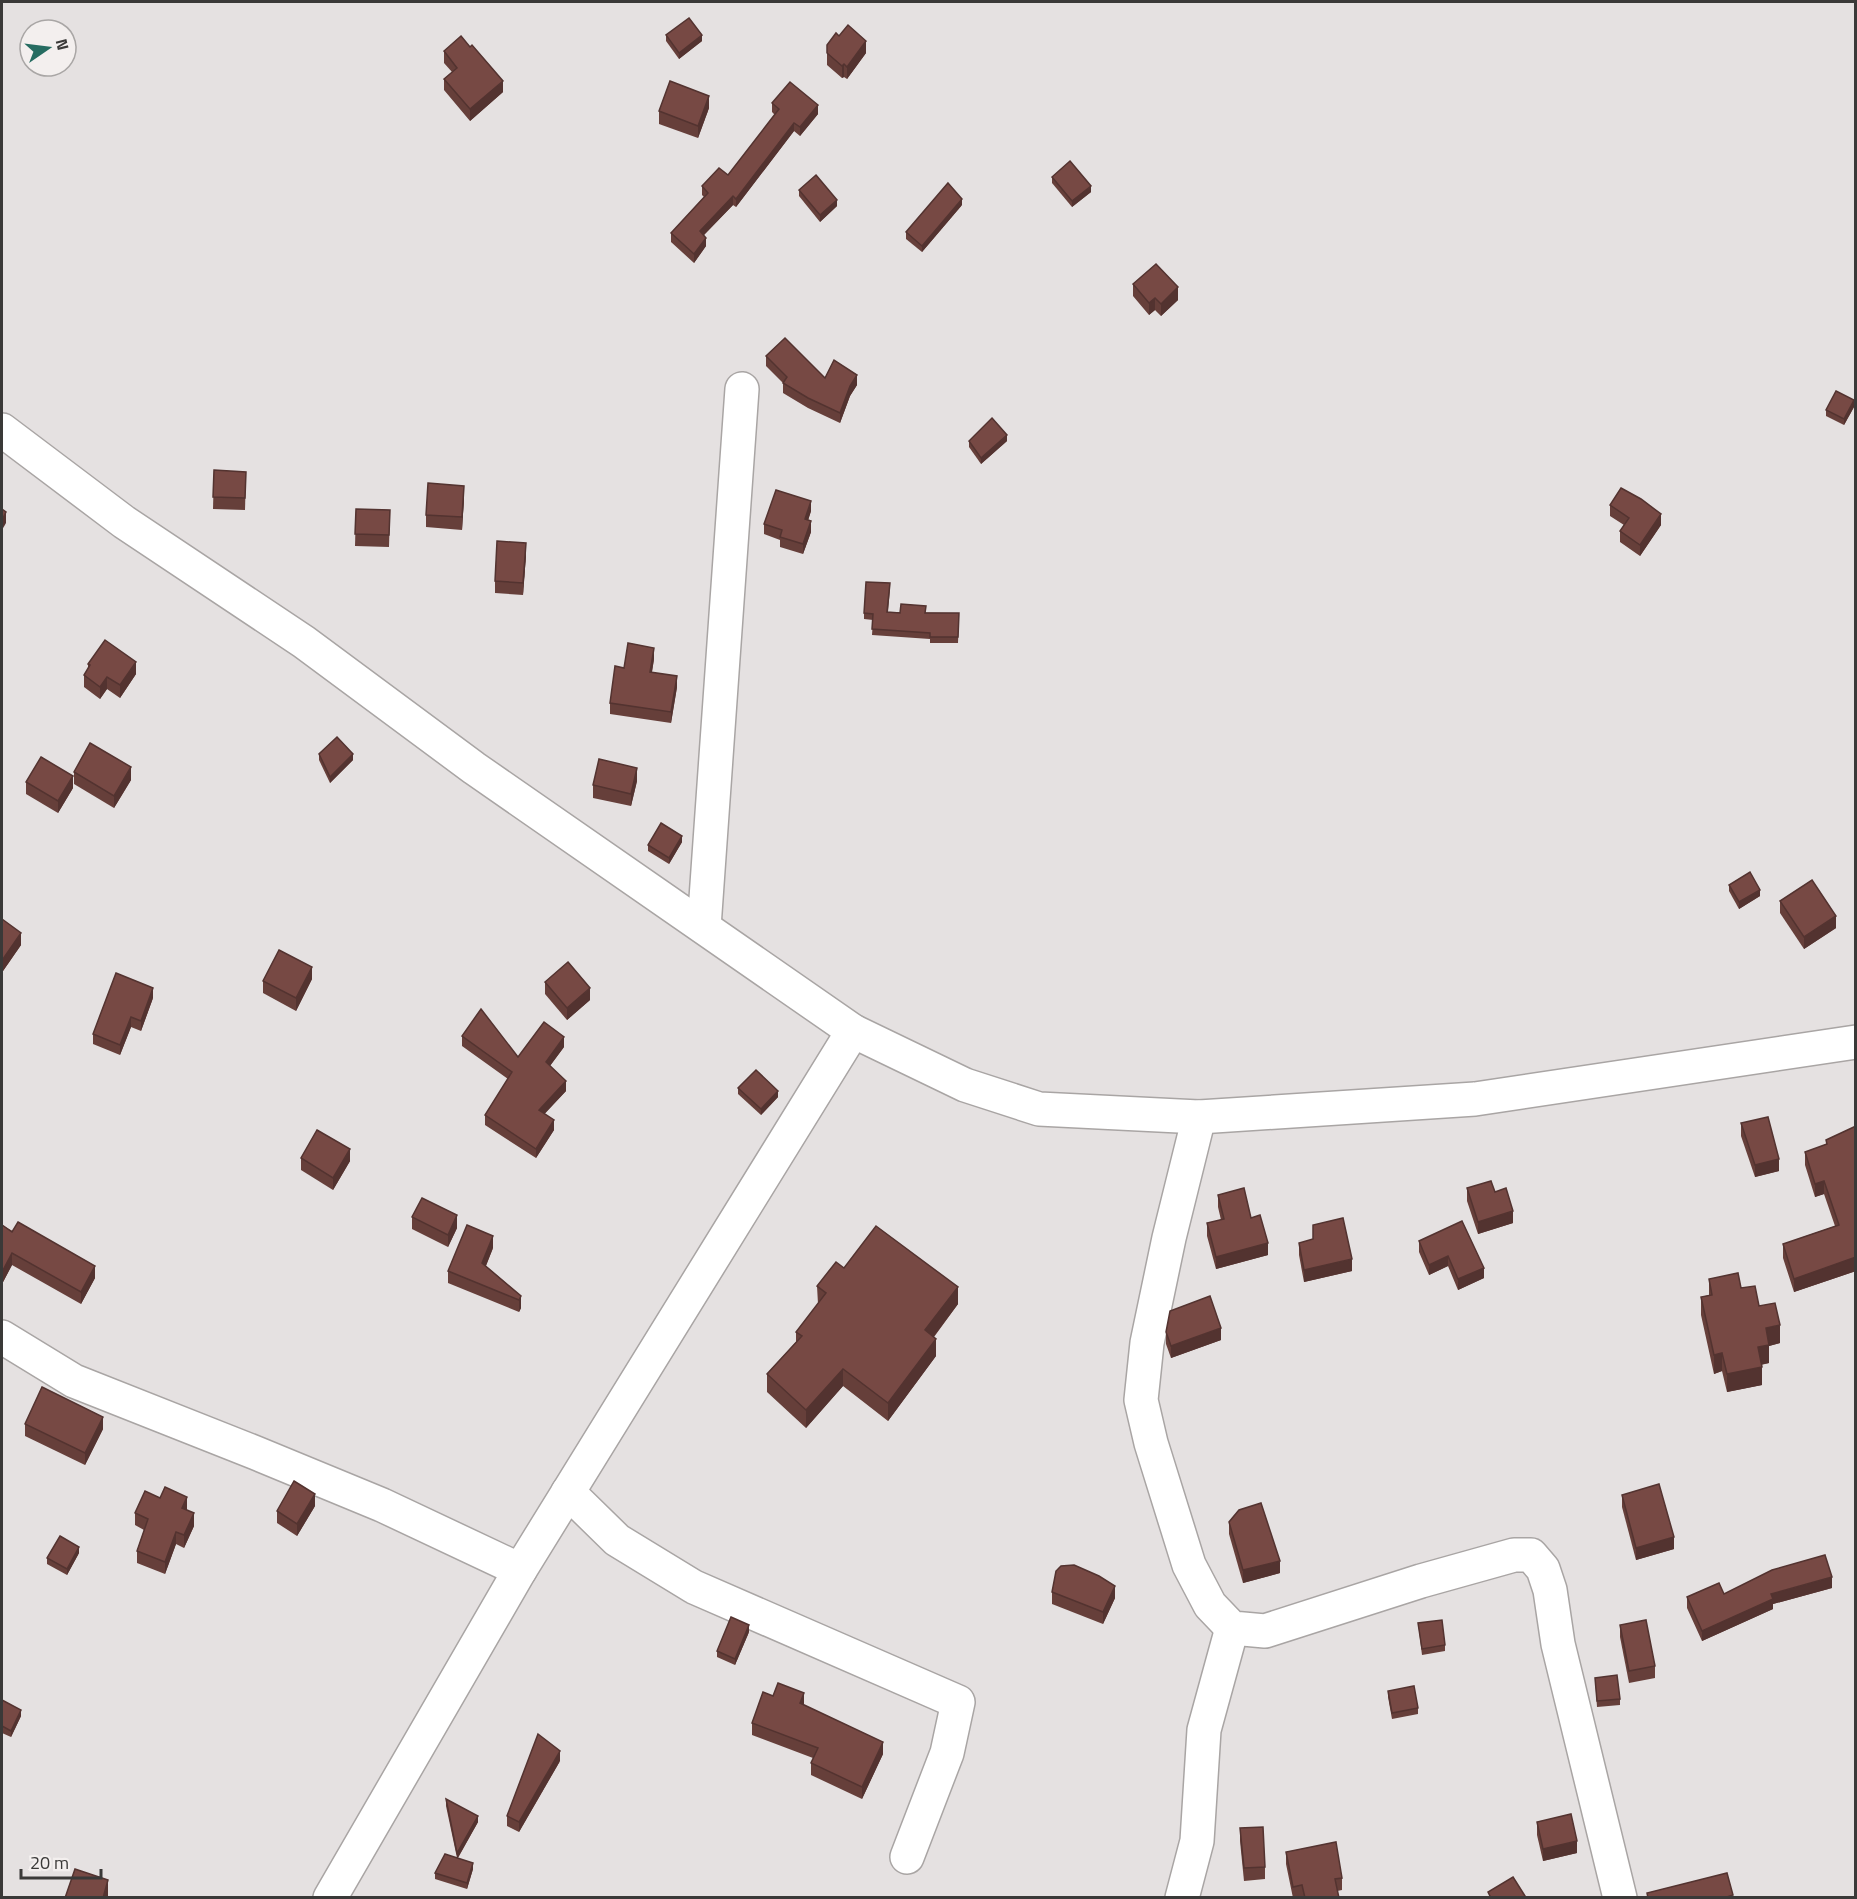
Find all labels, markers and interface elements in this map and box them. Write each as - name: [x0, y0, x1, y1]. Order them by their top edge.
- north arrow: [18, 18, 78, 78]
- text: N: [50, 36, 76, 53]
- scale bar: [21, 1842, 100, 1880]
- text: 20 m: [30, 1849, 69, 1876]

